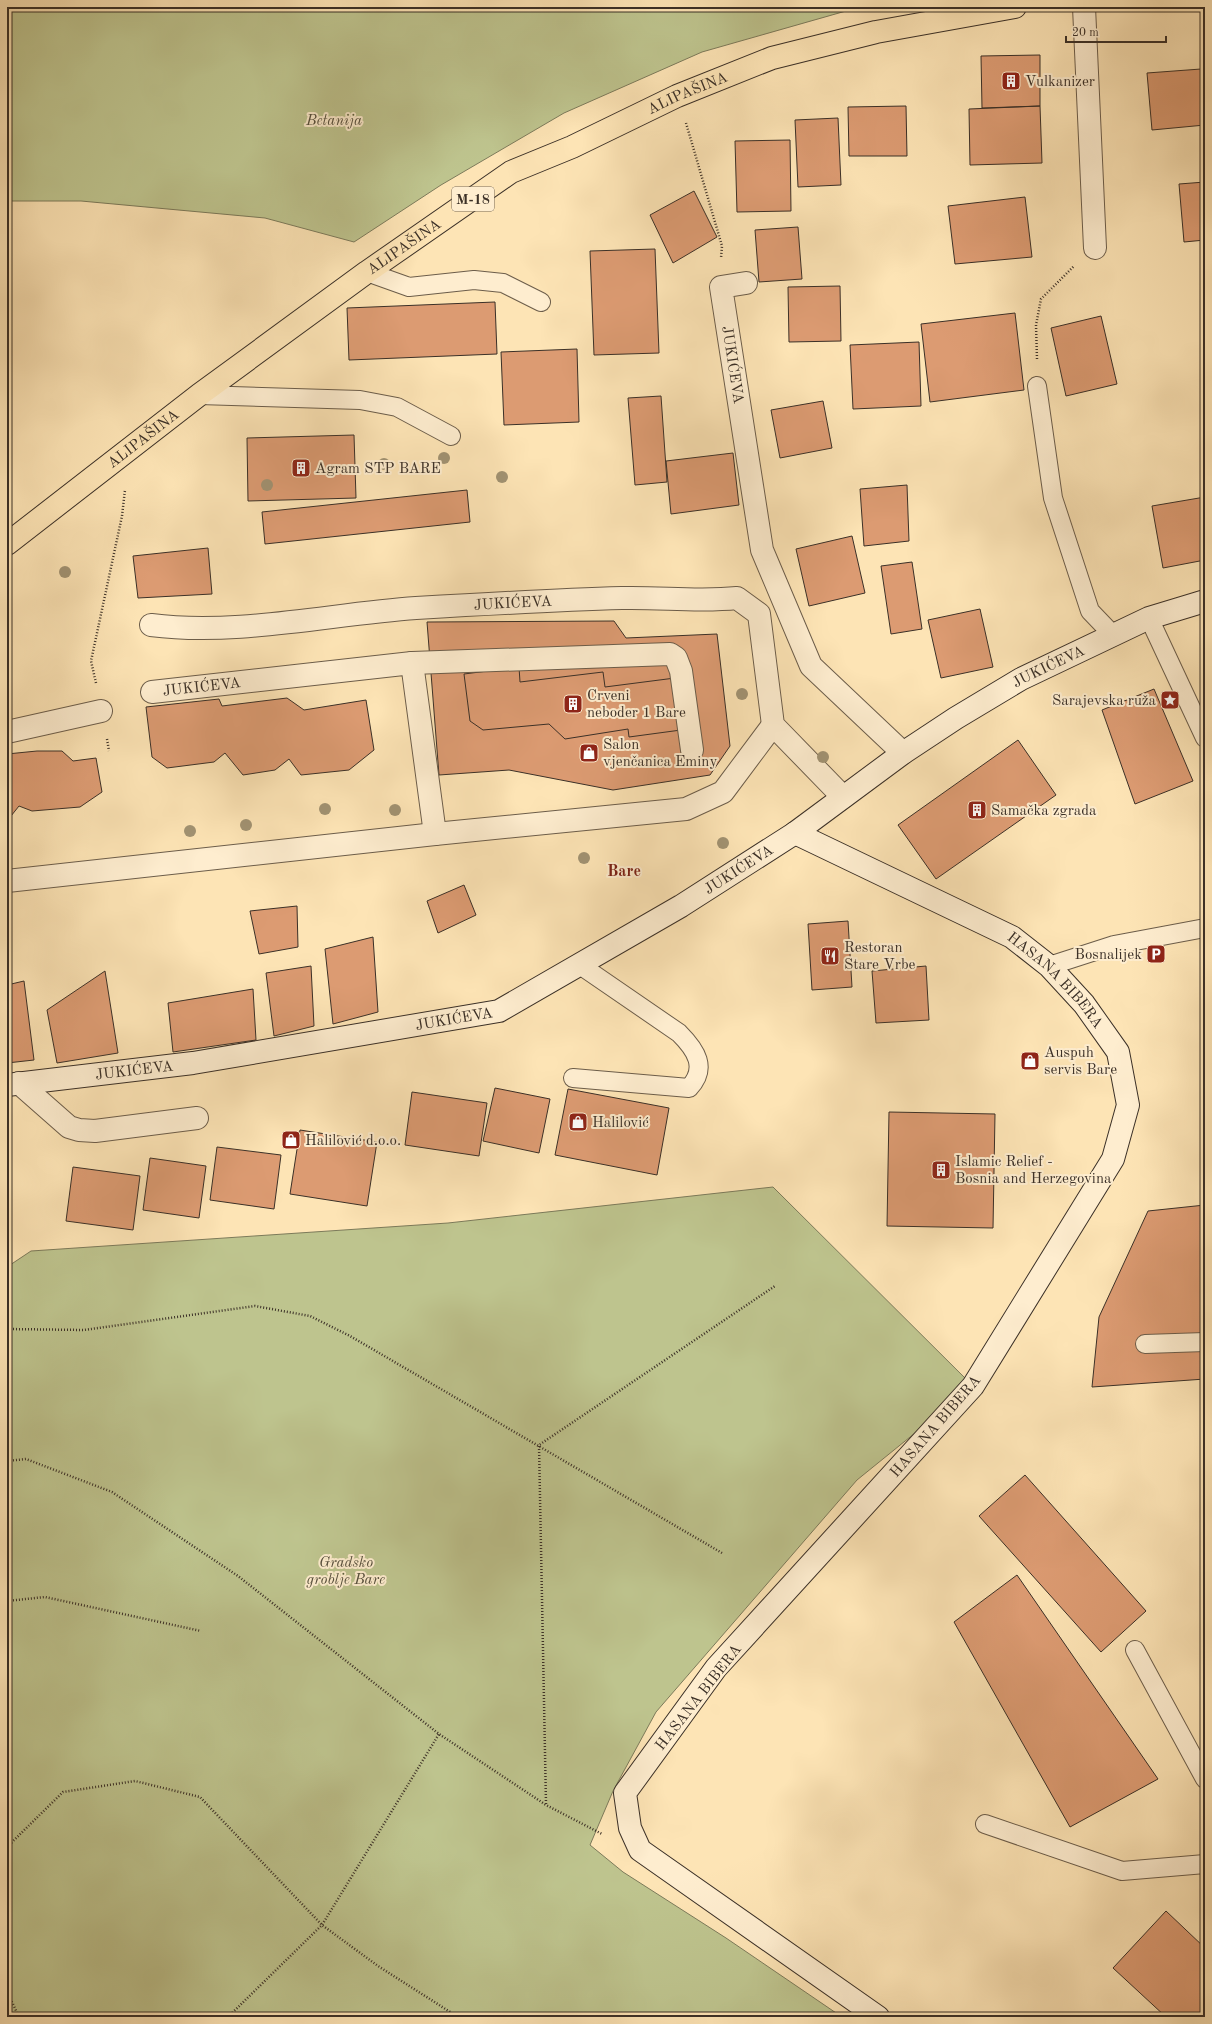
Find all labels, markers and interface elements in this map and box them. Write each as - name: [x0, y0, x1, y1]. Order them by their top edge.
- scale bar: [1066, 18, 1166, 44]
- text: 20 m: [1072, 27, 1099, 39]
- street label: ALIPAŠINA: [645, 70, 731, 118]
- building icon: Vulkanizer: [1000, 70, 1022, 92]
- place label: Vulkanizer: [1025, 75, 1095, 90]
- park label: Betanija: [305, 114, 362, 129]
- road number: M-18: [452, 187, 494, 211]
- street label: ALIPAŠINA: [365, 217, 445, 278]
- street label: JUKIĆEVA: [718, 325, 745, 405]
- street label: ALIPAŠINA: [105, 407, 183, 472]
- building icon: Agram STP BARE: [290, 457, 312, 479]
- place label: Agram STP BARE: [315, 462, 441, 477]
- street label: JUKIĆEVA: [473, 592, 553, 614]
- street label: JUKIĆEVA: [1010, 644, 1088, 691]
- street label: JUKIĆEVA: [162, 676, 242, 700]
- place label: Crveni neboder 1 Bare: [587, 689, 686, 721]
- place icon: Sarajevska ruža: [1159, 689, 1181, 711]
- building icon: Crveni neboder 1 Bare: [562, 693, 584, 715]
- place label: Sarajevska ruža: [1052, 694, 1157, 709]
- place label: Salon vjenčanica Eminy: [603, 738, 717, 770]
- shop icon: Salon vjenčanica Eminy: [578, 742, 600, 764]
- building icon: Samačka zgrada: [966, 799, 988, 821]
- place label: Samačka zgrada: [991, 804, 1097, 819]
- street label: JUKIĆEVA: [702, 843, 777, 898]
- district label: Bare: [607, 864, 641, 880]
- street label: HASANA BIBERA: [1004, 930, 1105, 1032]
- place label: Restoran Stare Vrbe: [844, 941, 916, 973]
- parking icon: Bosnalijek: [1145, 943, 1167, 965]
- restaurant icon: Restoran Stare Vrbe: [819, 945, 841, 967]
- place label: Bosnalijek: [1075, 948, 1142, 963]
- street label: JUKIĆEVA: [414, 1006, 495, 1034]
- place label: Auspuh servis Bare: [1044, 1046, 1117, 1078]
- shop icon: Auspuh servis Bare: [1019, 1050, 1041, 1072]
- street label: JUKIĆEVA: [94, 1059, 175, 1084]
- shop icon: Halilović: [567, 1111, 589, 1133]
- place label: Halilović: [592, 1116, 649, 1131]
- shop icon: Halilović d.o.o.: [280, 1129, 302, 1151]
- place label: Halilović d.o.o.: [305, 1134, 401, 1149]
- place label: Islamic Relief - Bosnia and Herzegovina: [955, 1155, 1112, 1187]
- building icon: Islamic Relief - Bosnia and Herzegovina: [930, 1159, 952, 1181]
- street label: HASANA BIBERA: [888, 1373, 985, 1481]
- park label: Gradsko groblje Bare: [306, 1556, 385, 1588]
- street label: HASANA BIBERA: [653, 1642, 745, 1754]

